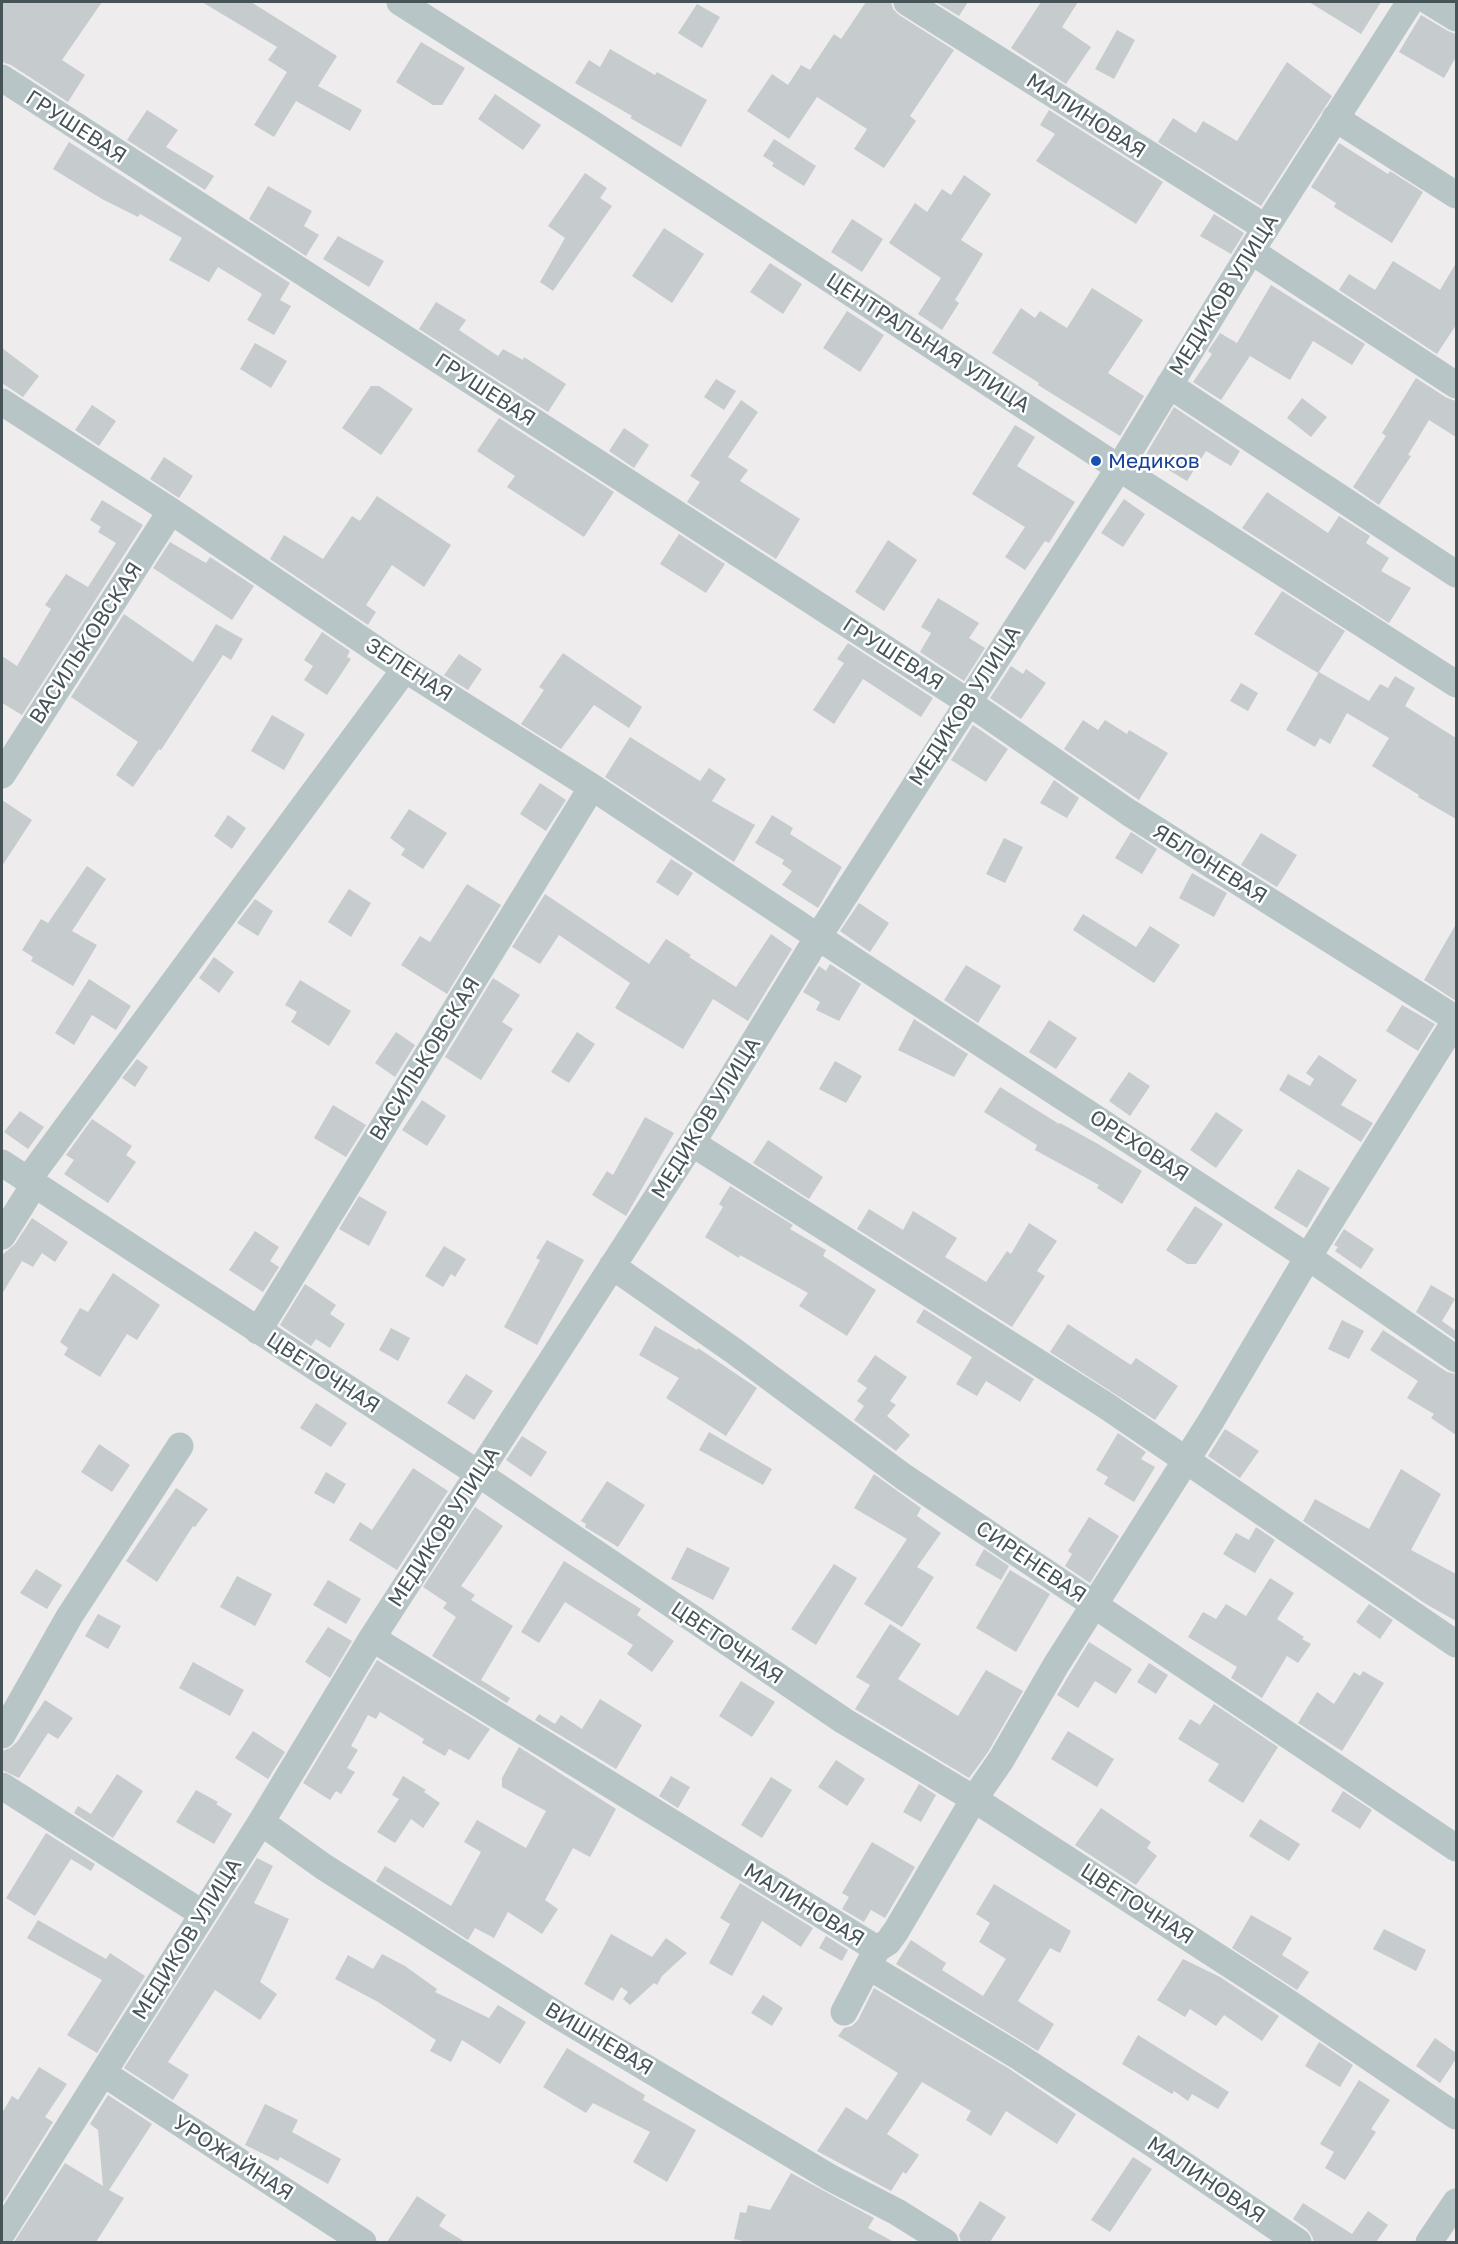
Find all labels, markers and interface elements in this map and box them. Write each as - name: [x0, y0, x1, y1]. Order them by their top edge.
- street label: МАЛИНОВАЯ: [1022, 68, 1150, 164]
- street label: ГРУШЕВАЯ: [21, 85, 131, 169]
- street label: МЕДИКОВ УЛИЦА: [1164, 210, 1284, 380]
- street label: ЦЕНТРАЛЬНАЯ УЛИЦА: [822, 268, 1034, 418]
- street label: ГРУШЕВАЯ: [430, 348, 540, 432]
- place label: Медиков: [1108, 448, 1200, 474]
- marker: Медиков: [1089, 454, 1103, 468]
- street label: ВАСИЛЬКОВСКАЯ: [24, 557, 148, 729]
- street label: ГРУШЕВАЯ: [838, 612, 948, 696]
- street label: МЕДИКОВ УЛИЦА: [904, 621, 1026, 791]
- street label: ЗЕЛЕНАЯ: [361, 633, 457, 707]
- street label: ЯБЛОНЕВАЯ: [1148, 819, 1272, 909]
- street label: ВАСИЛЬКОВСКАЯ: [365, 973, 485, 1145]
- street label: МЕДИКОВ УЛИЦА: [646, 1033, 766, 1203]
- street label: ОРЕХОВАЯ: [1085, 1105, 1193, 1187]
- street label: ЦВЕТОЧНАЯ: [262, 1327, 384, 1419]
- street label: МЕДИКОВ УЛИЦА: [383, 1442, 505, 1612]
- street label: СИРЕНЕВАЯ: [971, 1516, 1091, 1608]
- street label: ЦВЕТОЧНАЯ: [666, 1596, 788, 1690]
- street label: МЕДИКОВ УЛИЦА: [127, 1854, 247, 2024]
- street label: МАЛИНОВАЯ: [739, 1858, 869, 1952]
- street label: ЦВЕТОЧНАЯ: [1076, 1858, 1198, 1950]
- street label: ВИШНЕВАЯ: [541, 1997, 657, 2081]
- street label: УРОЖАЙНАЯ: [168, 2110, 298, 2206]
- street label: МАЛИНОВАЯ: [1142, 2131, 1270, 2229]

